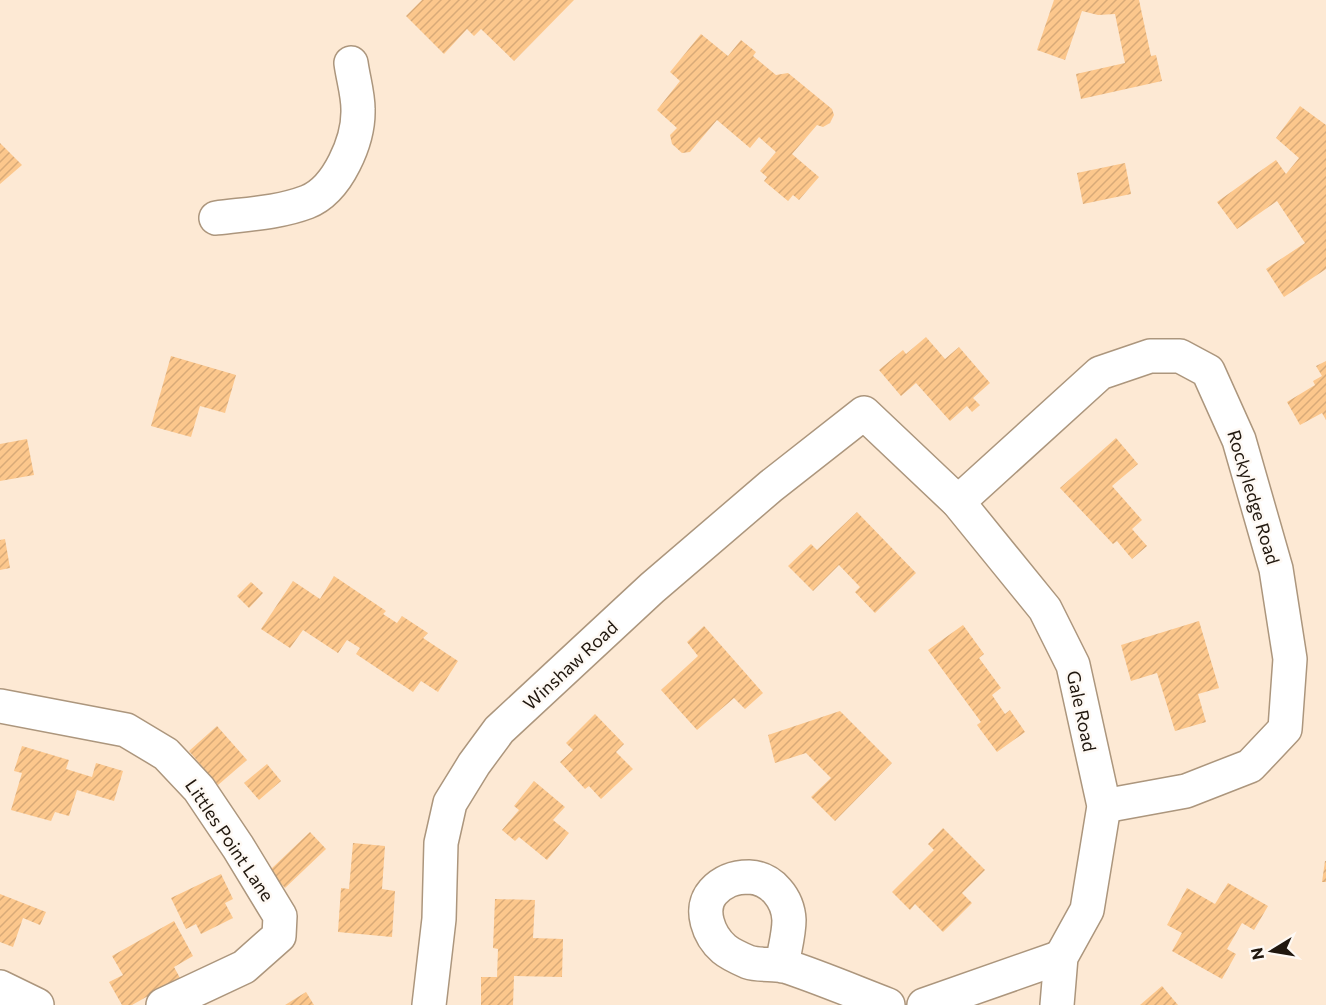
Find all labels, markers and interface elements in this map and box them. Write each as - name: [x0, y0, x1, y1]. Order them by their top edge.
- street label: Rockyledge Road: [1223, 427, 1285, 567]
- street label: Winshaw Road: [518, 616, 622, 714]
- street label: Gale Road: [1063, 669, 1101, 753]
- street label: Littles Point Lane: [181, 775, 279, 905]
- north arrow: [1242, 921, 1302, 981]
- text: N: [1246, 946, 1267, 962]

